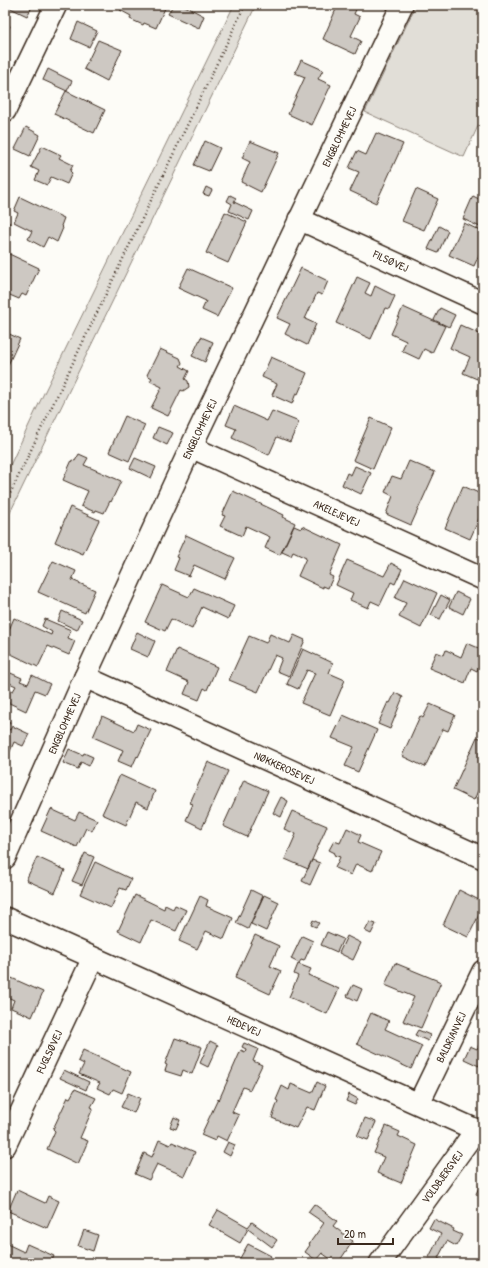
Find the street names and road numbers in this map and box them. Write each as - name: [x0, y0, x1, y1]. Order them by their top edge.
- street label: ENGBLOMMEVEJ: [319, 104, 359, 169]
- street label: FILSØVEJ: [370, 246, 411, 275]
- street label: ENGBLOMMEVEJ: [179, 397, 220, 461]
- street label: AKELEJEVEJ: [312, 496, 362, 529]
- street label: ENGBLOMMEVEJ: [45, 691, 84, 756]
- street label: NØKKEROSEVEJ: [252, 748, 317, 787]
- street label: BALDRIANVEJ: [433, 1010, 469, 1065]
- street label: HEDEVEJ: [225, 1012, 263, 1039]
- street label: FUGLSØVEJ: [33, 1028, 65, 1077]
- street label: VOLDBJERGVEJ: [418, 1148, 466, 1206]

